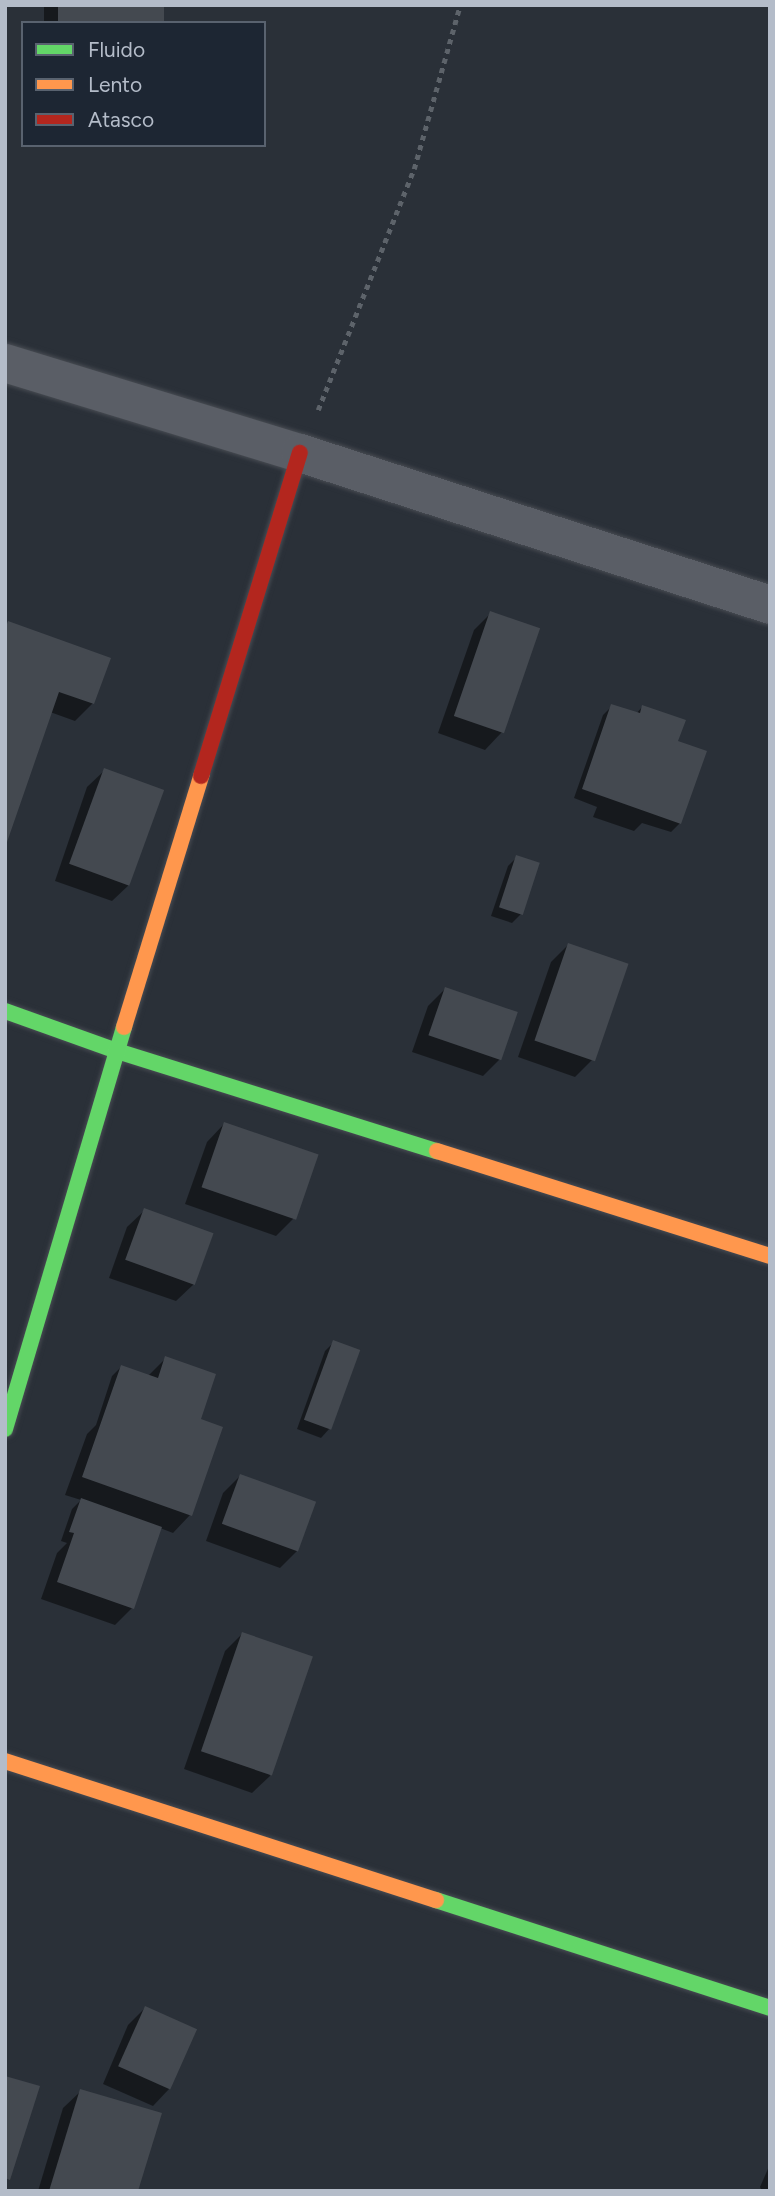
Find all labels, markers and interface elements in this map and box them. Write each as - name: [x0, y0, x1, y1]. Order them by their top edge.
- legend: [21, 21, 266, 147]
- text: Fluido: [88, 37, 145, 62]
- text: Lento: [88, 72, 142, 97]
- text: Atasco: [88, 107, 154, 132]

